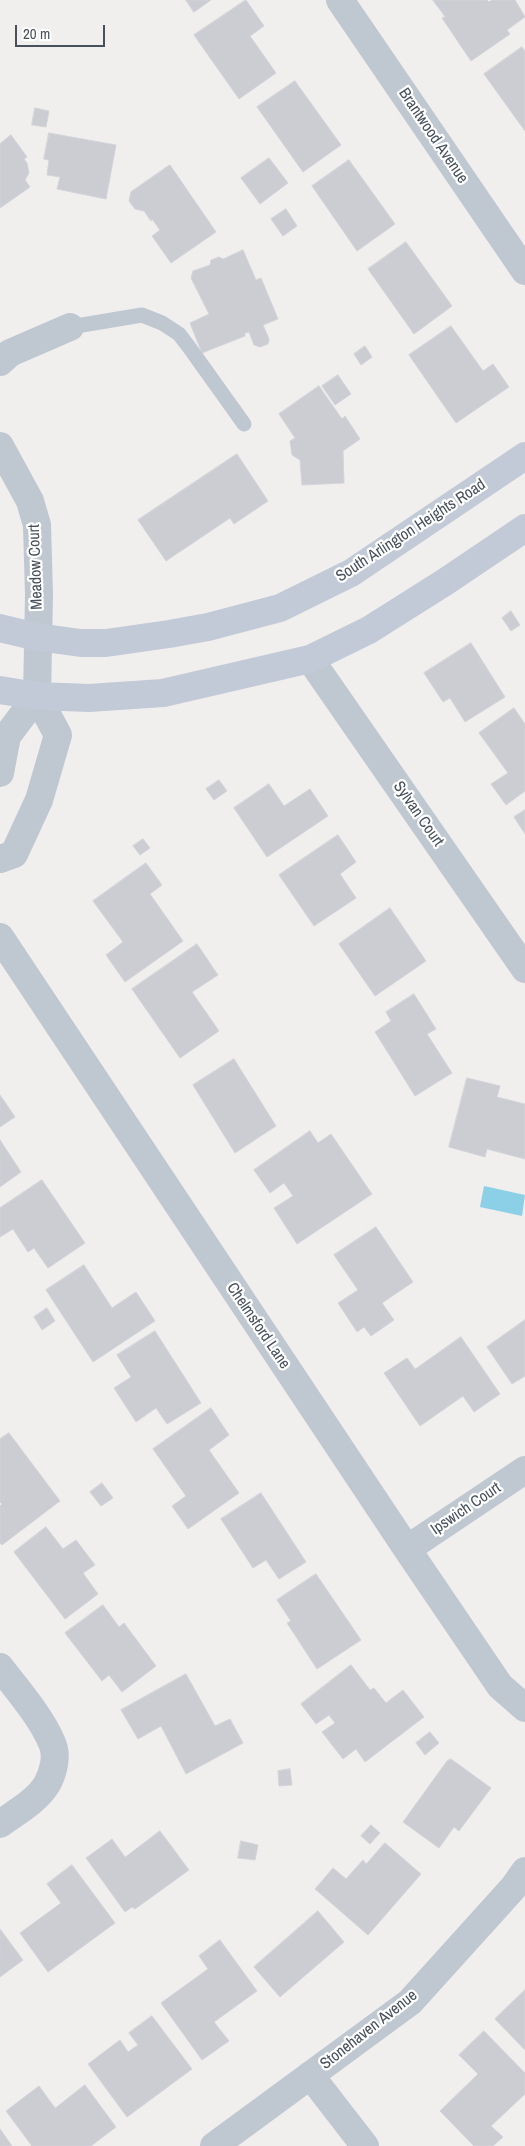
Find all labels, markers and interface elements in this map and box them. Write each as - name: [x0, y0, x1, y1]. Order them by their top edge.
- scale bar: [18, 15, 108, 47]
- text: 20 m: [23, 23, 50, 44]
- street label: Brantwood Avenue: [394, 85, 472, 187]
- street label: South Arlington Heights Road: [333, 475, 489, 587]
- street label: Meadow Court: [25, 524, 47, 610]
- street label: Sylvan Court: [389, 778, 447, 850]
- street label: Chelmsford Lane: [222, 1279, 294, 1373]
- street label: Ipswich Court: [427, 1479, 505, 1539]
- street label: Stonehaven Avenue: [317, 1986, 421, 2074]

